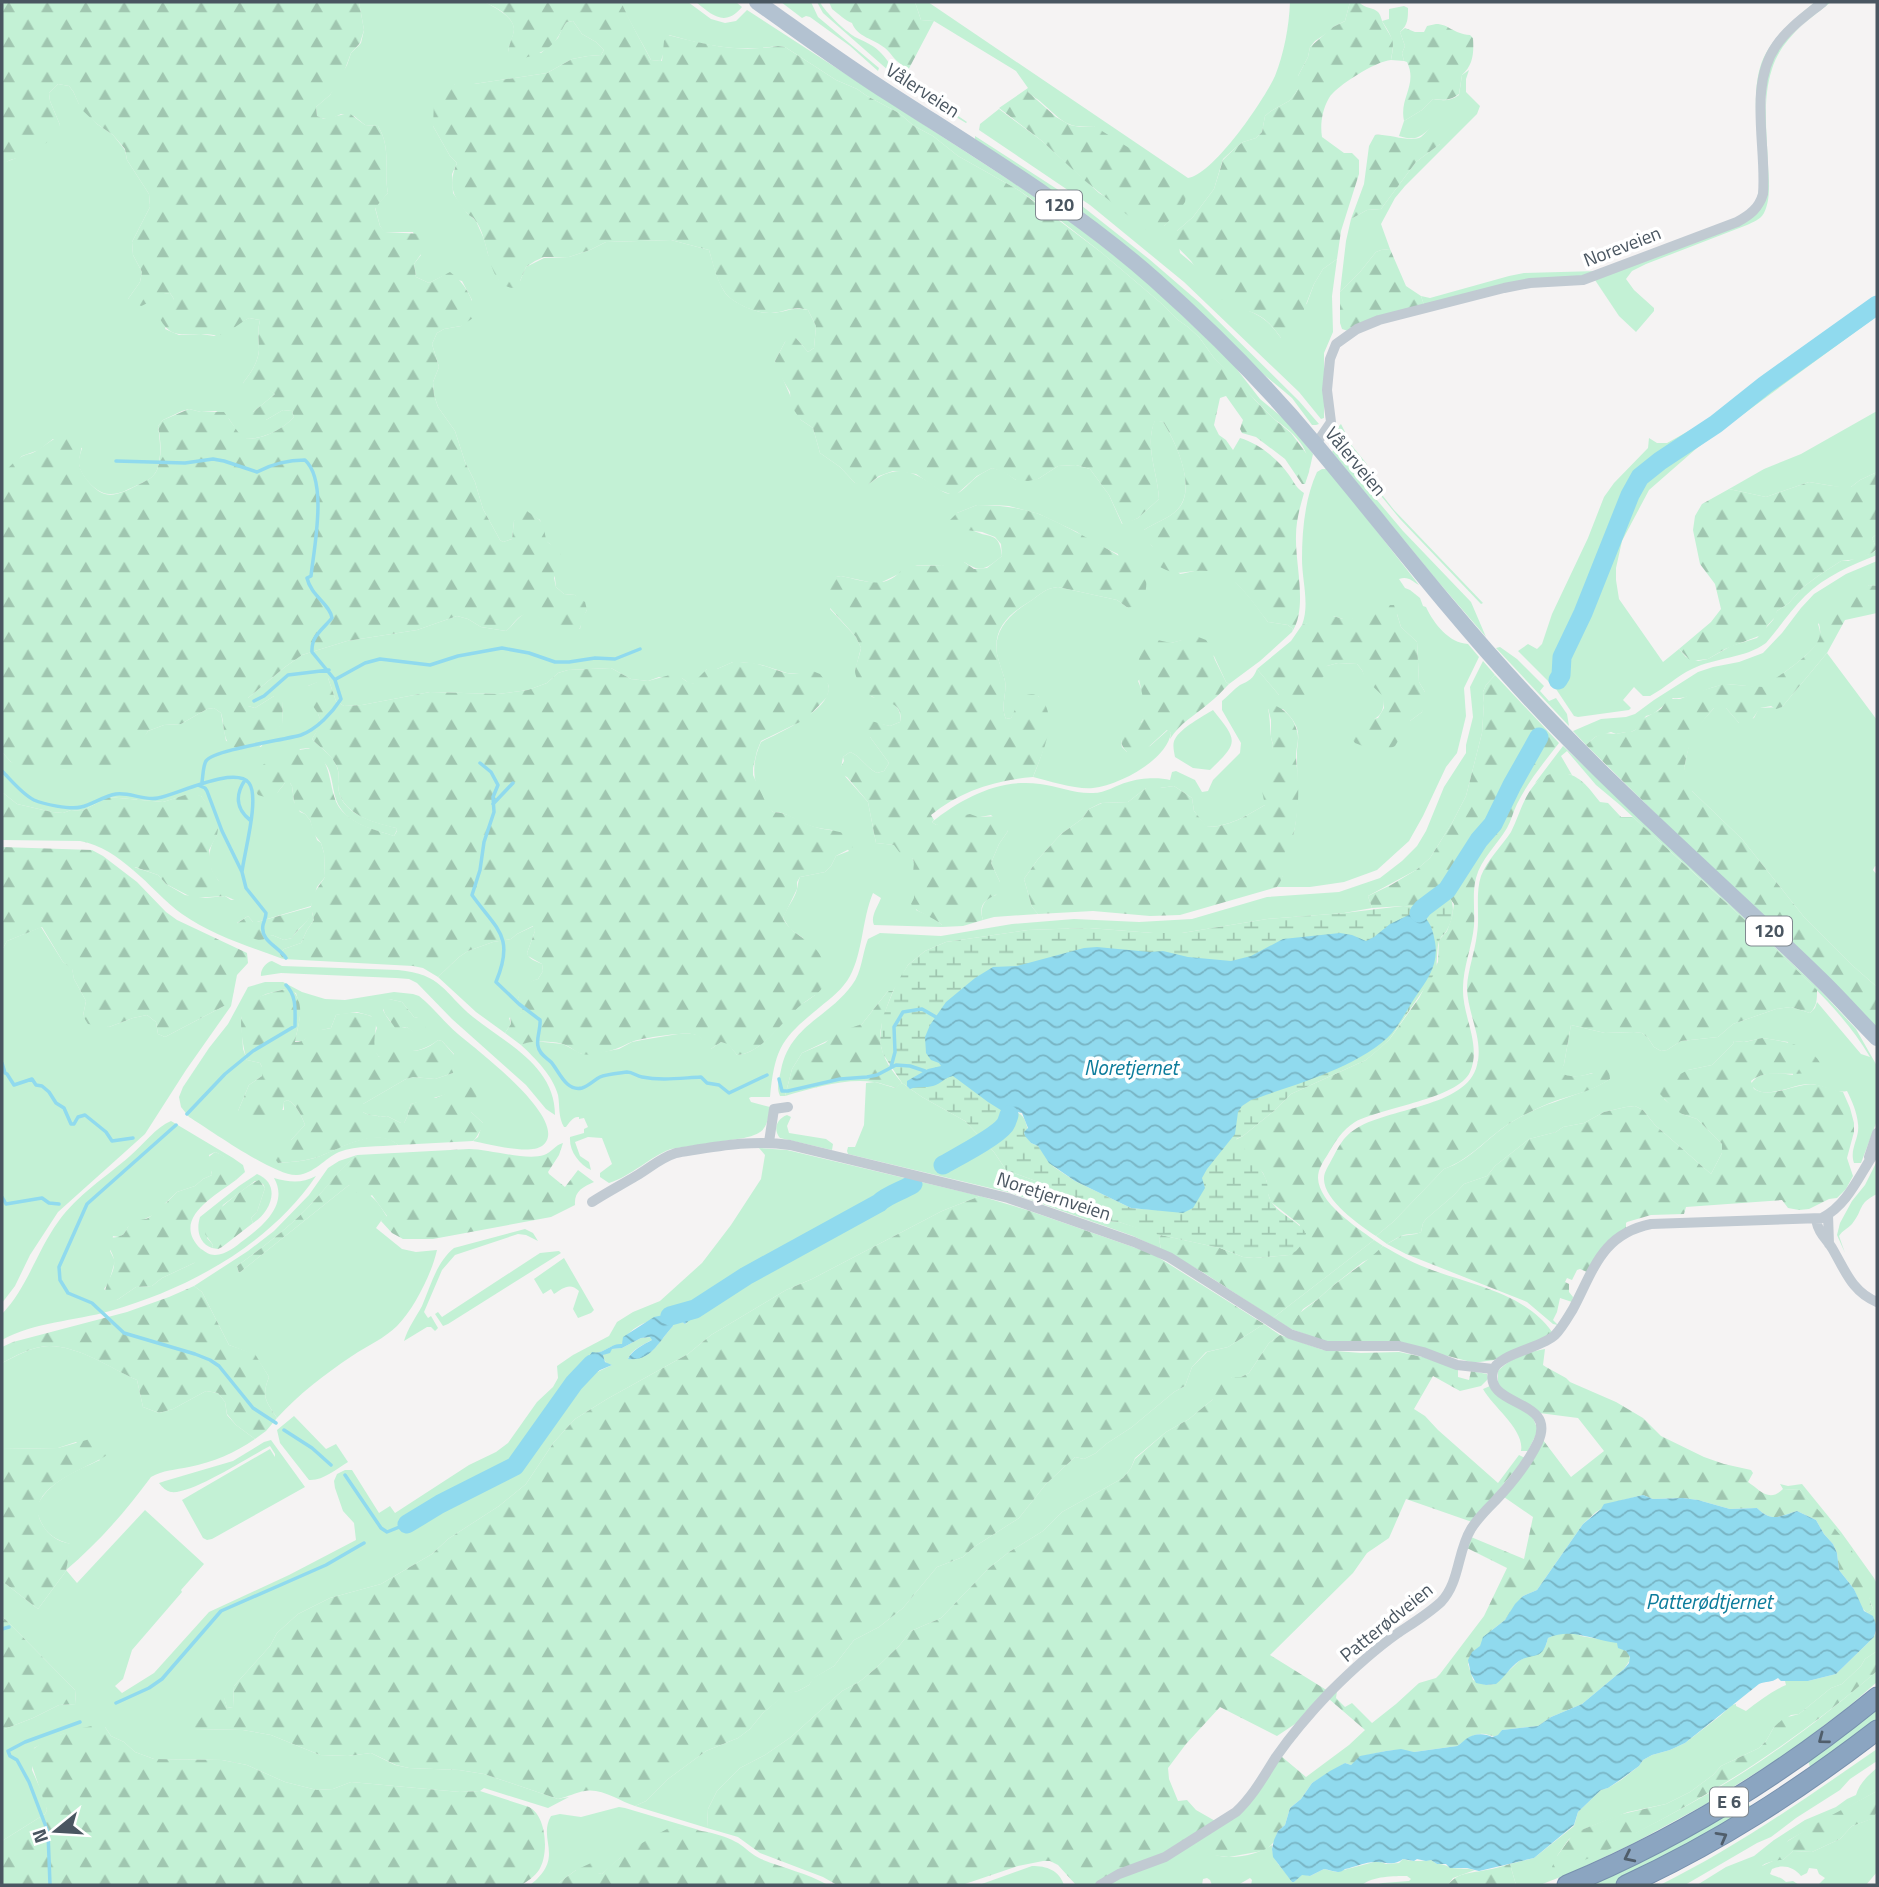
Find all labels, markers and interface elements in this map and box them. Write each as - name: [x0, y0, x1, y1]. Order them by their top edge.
- street label: Vålerveien: [881, 55, 966, 124]
- road number: 120: [1036, 190, 1082, 220]
- street label: Noreveien: [1579, 217, 1665, 274]
- street label: Vålerveien: [1319, 420, 1394, 502]
- road number: 120: [1746, 916, 1792, 946]
- water label: Noretjernet: [1084, 1051, 1180, 1083]
- street label: Noretjernveien: [993, 1163, 1115, 1228]
- street label: Patterødveien: [1333, 1575, 1439, 1668]
- water label: Patterødtjernet: [1646, 1585, 1775, 1617]
- one-way arrow: [1819, 1731, 1831, 1744]
- road number: E 6: [1710, 1788, 1748, 1816]
- north arrow: [21, 1796, 91, 1866]
- text: N: [24, 1826, 55, 1847]
- one-way arrow: [1715, 1831, 1727, 1845]
- one-way arrow: [1624, 1849, 1636, 1863]

